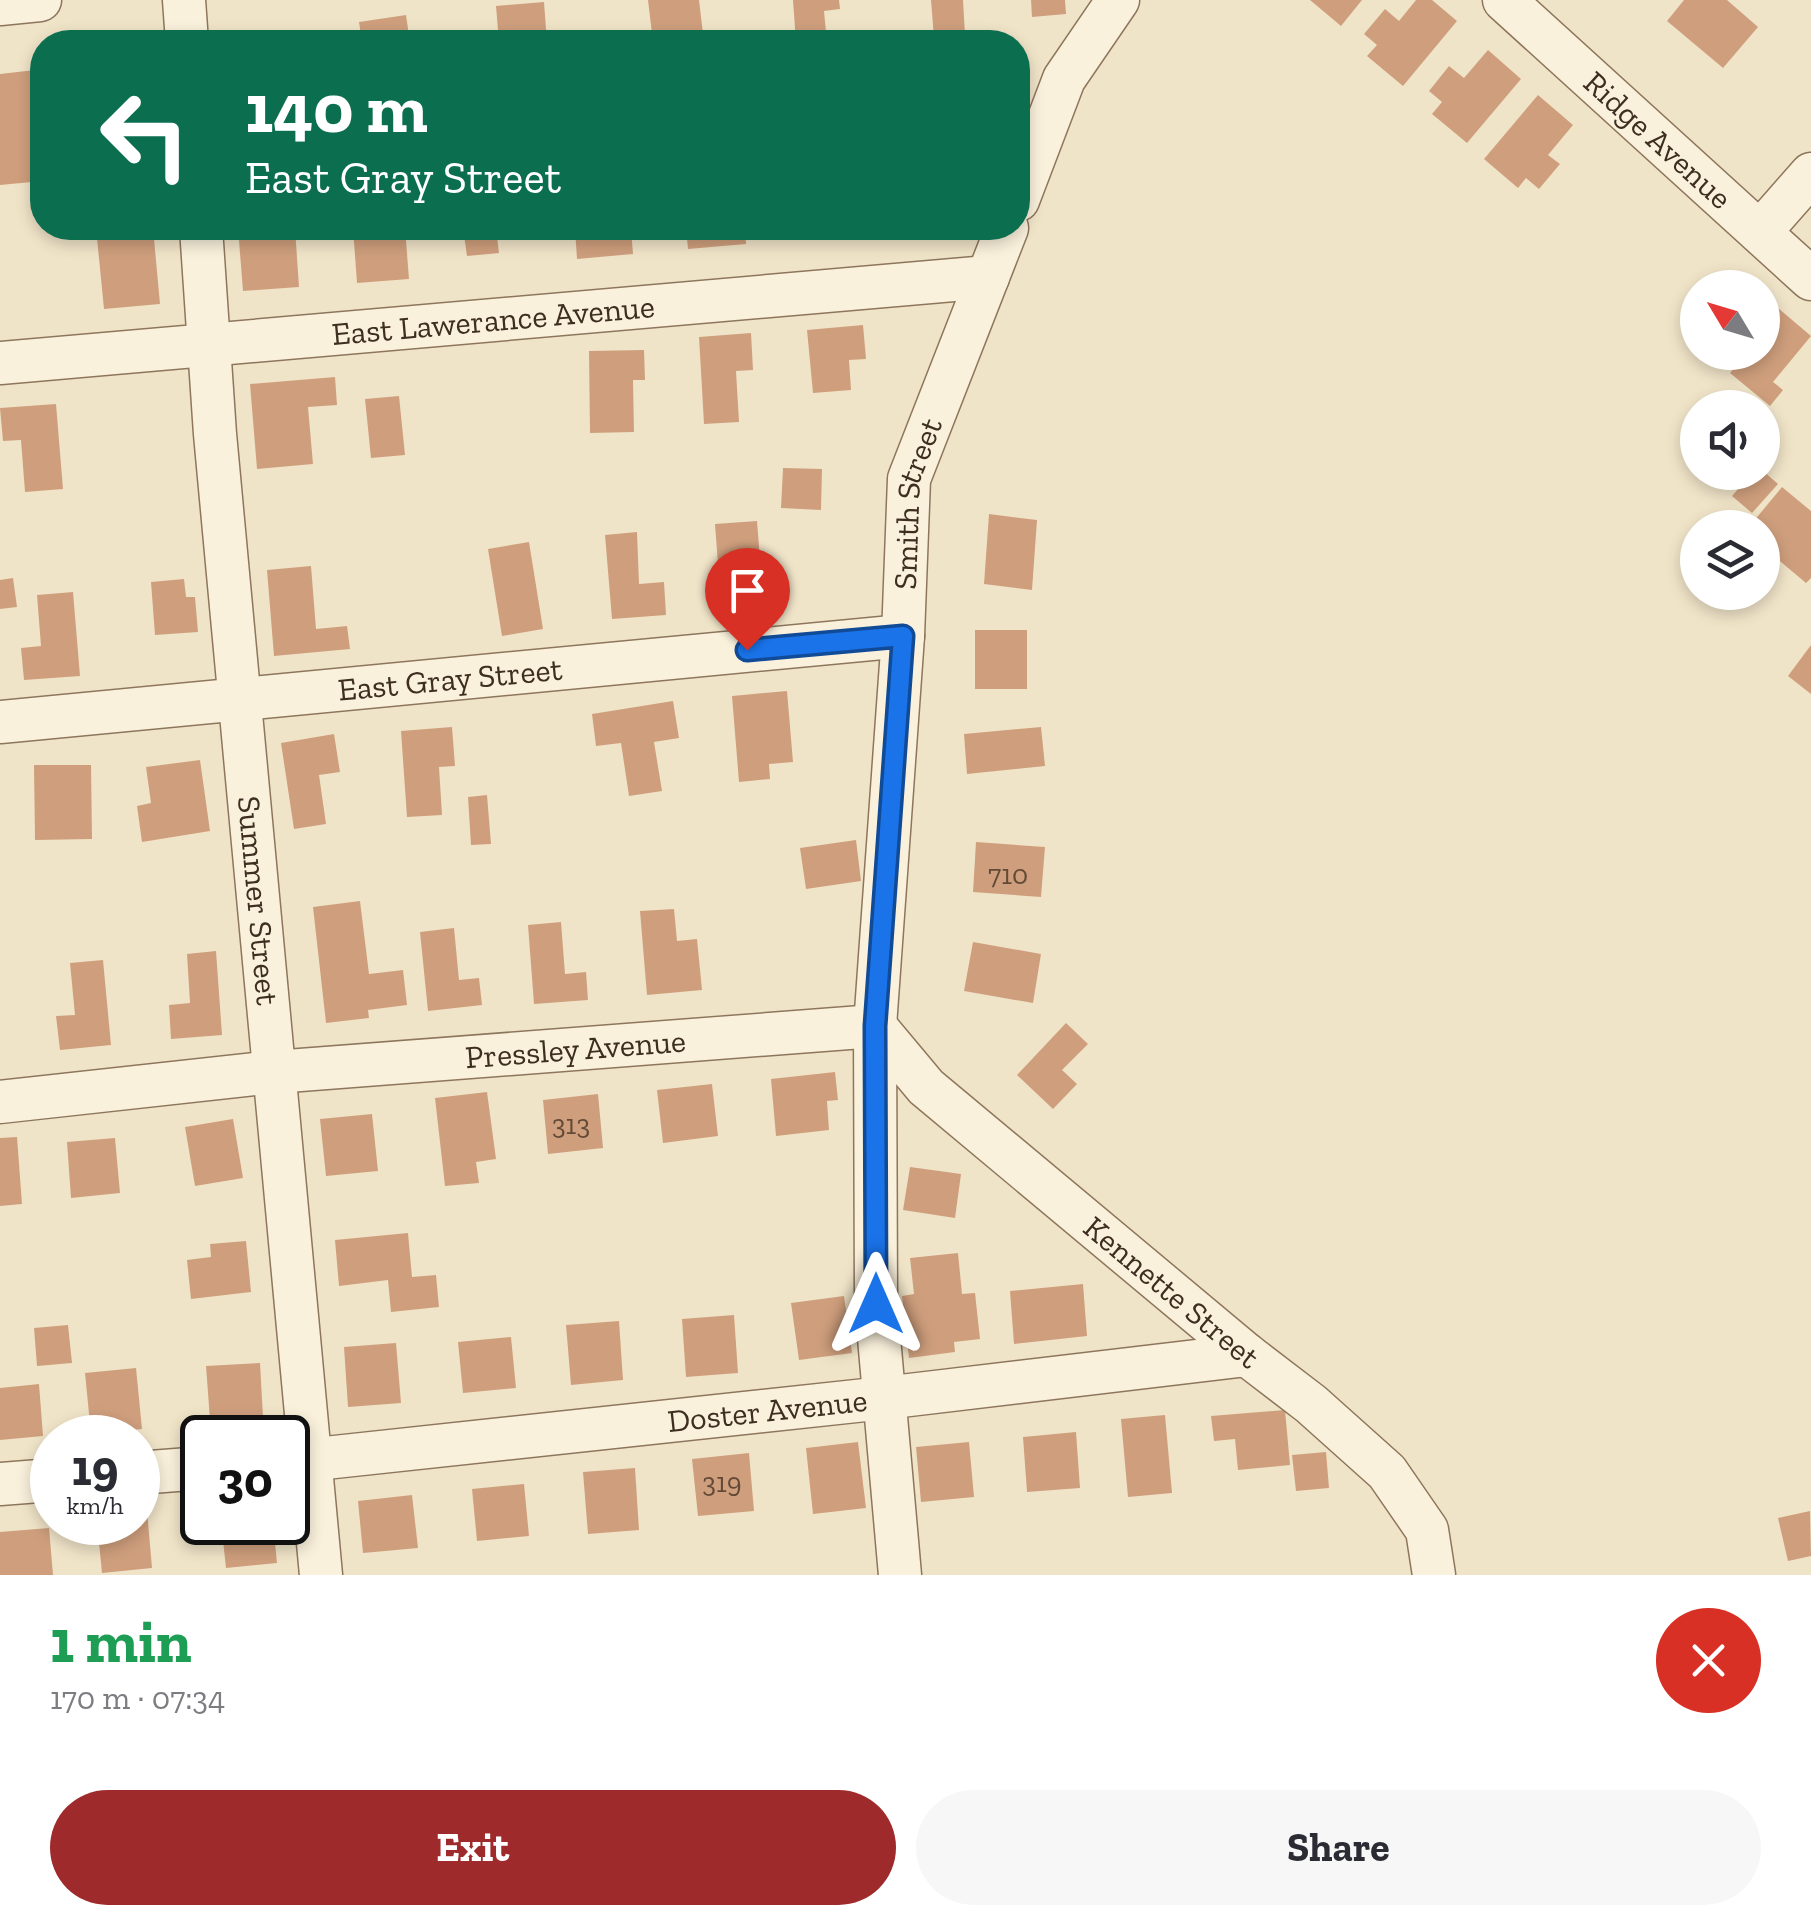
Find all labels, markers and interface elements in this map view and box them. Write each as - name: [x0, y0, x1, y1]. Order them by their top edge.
- street label: Ridge Avenue: [1576, 63, 1740, 217]
- text: 140 m: [245, 66, 428, 150]
- icon: left: [80, 70, 210, 200]
- text: East Gray Street: [245, 151, 561, 205]
- north arrow: [1680, 270, 1780, 370]
- map controls: [1680, 270, 1780, 610]
- street label: East Lawerance Avenue: [330, 287, 656, 353]
- button: sound: [1680, 390, 1780, 490]
- street label: Smith Street: [886, 412, 950, 590]
- button: layers: [1680, 510, 1780, 610]
- pin: [705, 548, 790, 651]
- icon: arrive: [720, 563, 775, 618]
- street label: East Gray Street: [336, 650, 564, 709]
- street label: Summer Street: [230, 794, 287, 1007]
- house number: 710: [988, 858, 1028, 891]
- street label: Pressley Avenue: [464, 1022, 687, 1076]
- house number: 313: [552, 1108, 590, 1141]
- street label: Kennette Street: [1076, 1208, 1267, 1377]
- position arrow: [824, 1252, 928, 1356]
- street label: Doster Avenue: [665, 1381, 869, 1440]
- speed limit sign: 30: [180, 1415, 310, 1545]
- text: 19: [72, 1438, 118, 1498]
- house number: 319: [702, 1466, 742, 1499]
- text: km/h: [66, 1490, 124, 1520]
- text: 1 min: [50, 1605, 192, 1677]
- button: close: [1656, 1608, 1761, 1713]
- text: 170 m · 07:34: [50, 1679, 225, 1717]
- button: Exit: [50, 1790, 896, 1905]
- button: Share: [916, 1790, 1761, 1905]

